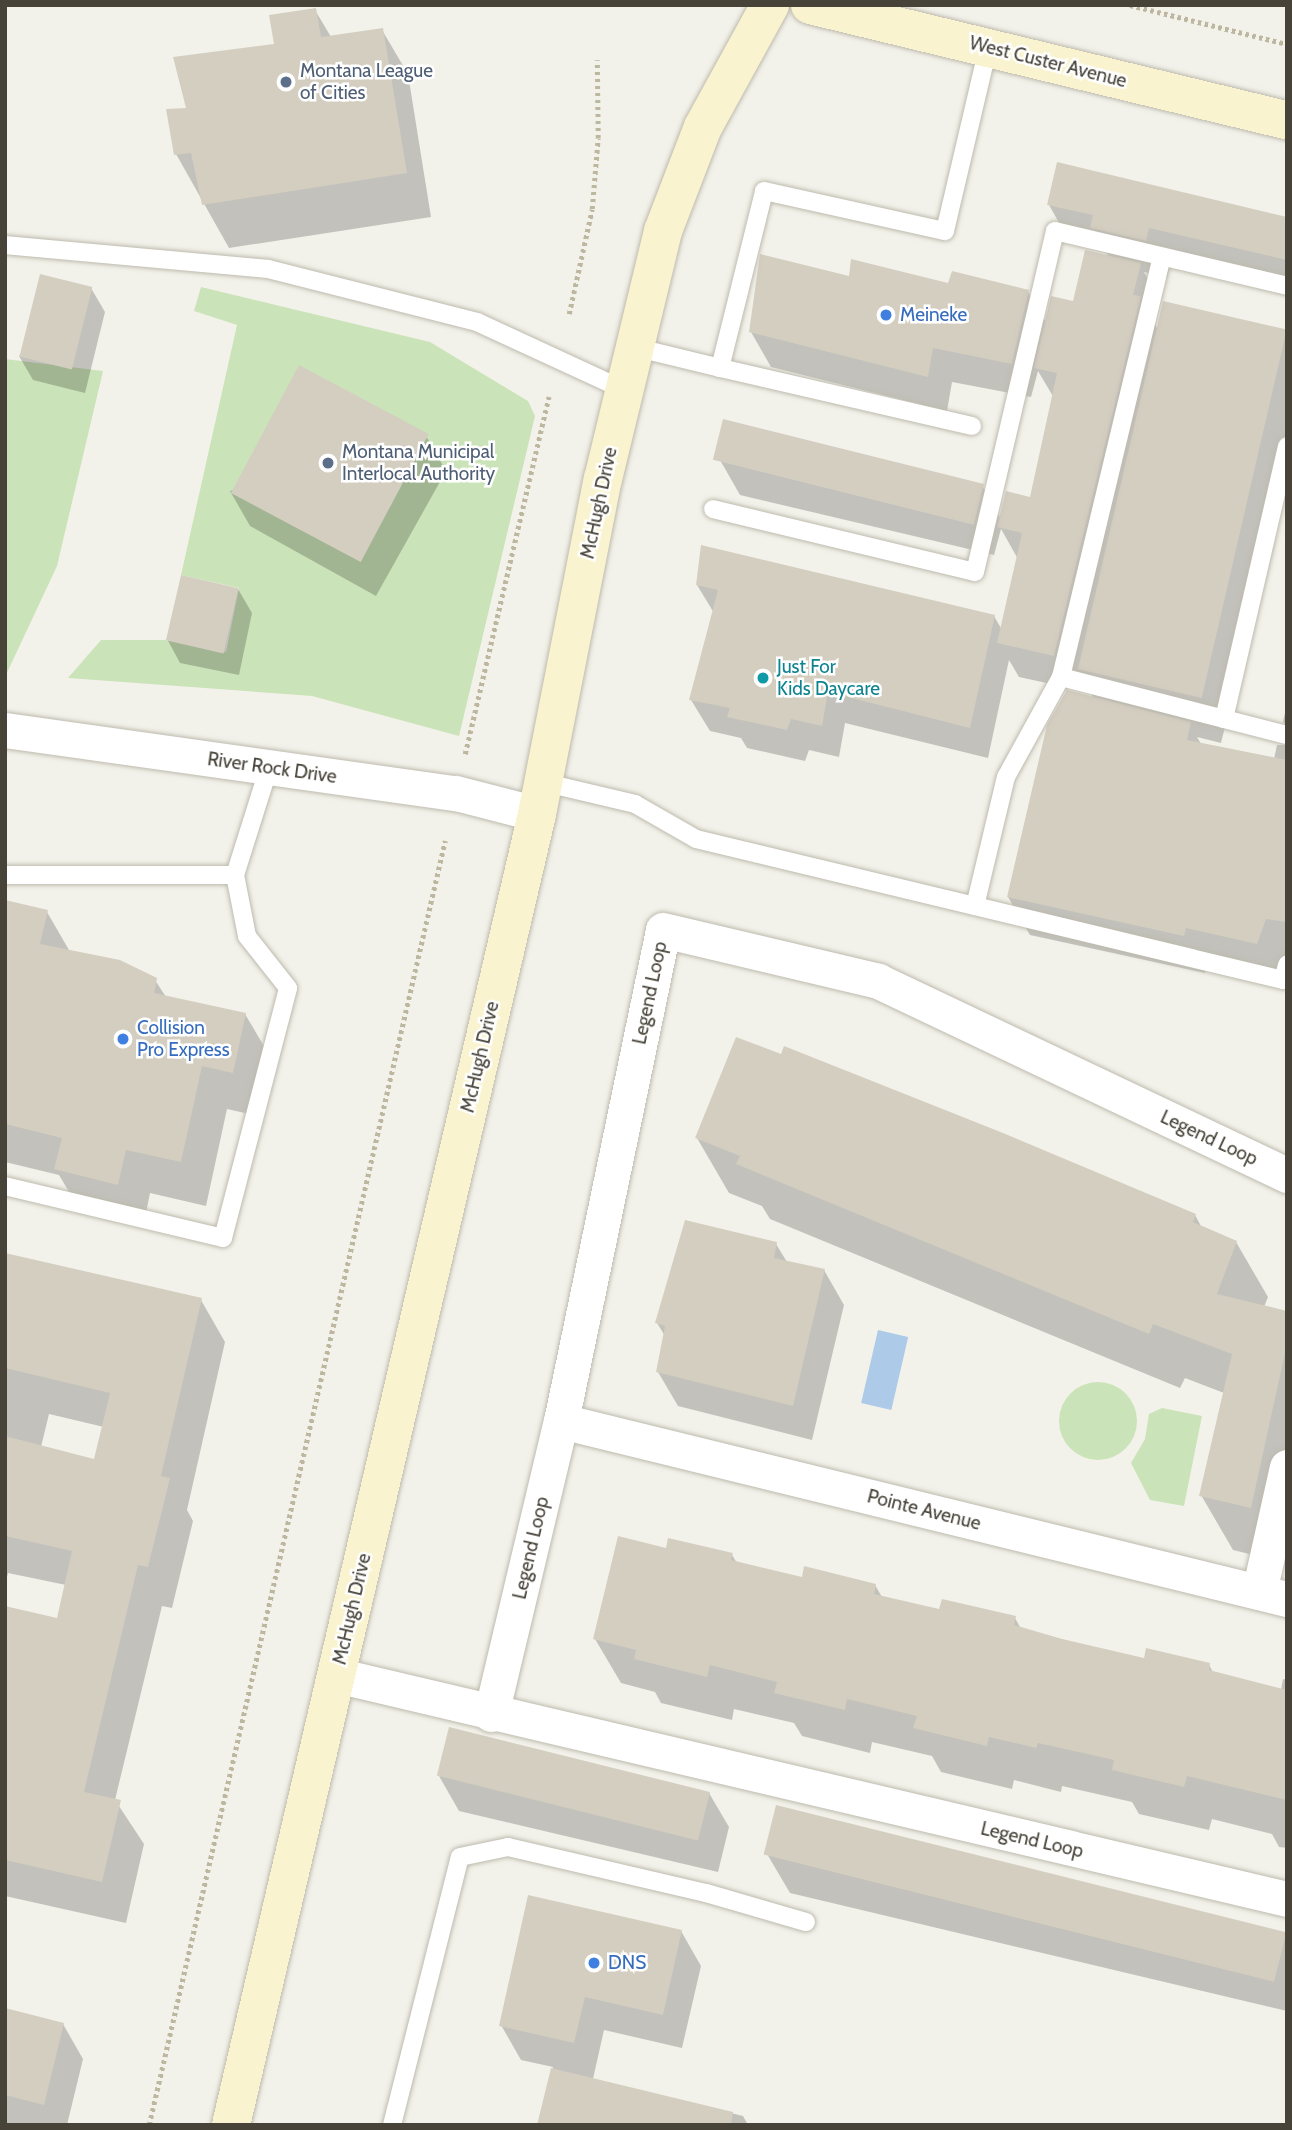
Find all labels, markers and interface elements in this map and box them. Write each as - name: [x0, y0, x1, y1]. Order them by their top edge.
- street label: West Custer Avenue: [967, 31, 1129, 93]
- place label: Montana League of Cities: [300, 60, 433, 104]
- marker: Montana League of Cities: [278, 74, 294, 90]
- place label: Meineke: [900, 304, 967, 326]
- marker: Meineke: [878, 307, 894, 323]
- place label: Montana Municipal Interlocal Authority: [342, 441, 495, 485]
- street label: McHugh Drive: [576, 445, 622, 561]
- marker: Montana Municipal Interlocal Authority: [320, 455, 336, 471]
- place label: Just For Kids Daycare: [777, 656, 880, 700]
- marker: Just For Kids Daycare: [755, 670, 771, 686]
- street label: River Rock Drive: [206, 748, 338, 788]
- street label: Legend Loop: [628, 940, 672, 1046]
- street label: McHugh Drive: [456, 999, 504, 1115]
- place label: Collision Pro Express: [137, 1017, 230, 1061]
- marker: Collision Pro Express: [115, 1031, 131, 1047]
- street label: Legend Loop: [1157, 1106, 1261, 1170]
- street label: Pointe Avenue: [865, 1485, 983, 1535]
- street label: Legend Loop: [508, 1495, 554, 1601]
- street label: McHugh Drive: [328, 1551, 376, 1667]
- street label: Legend Loop: [979, 1817, 1085, 1863]
- place label: DNS: [608, 1952, 646, 1974]
- marker: DNS: [586, 1955, 602, 1971]

